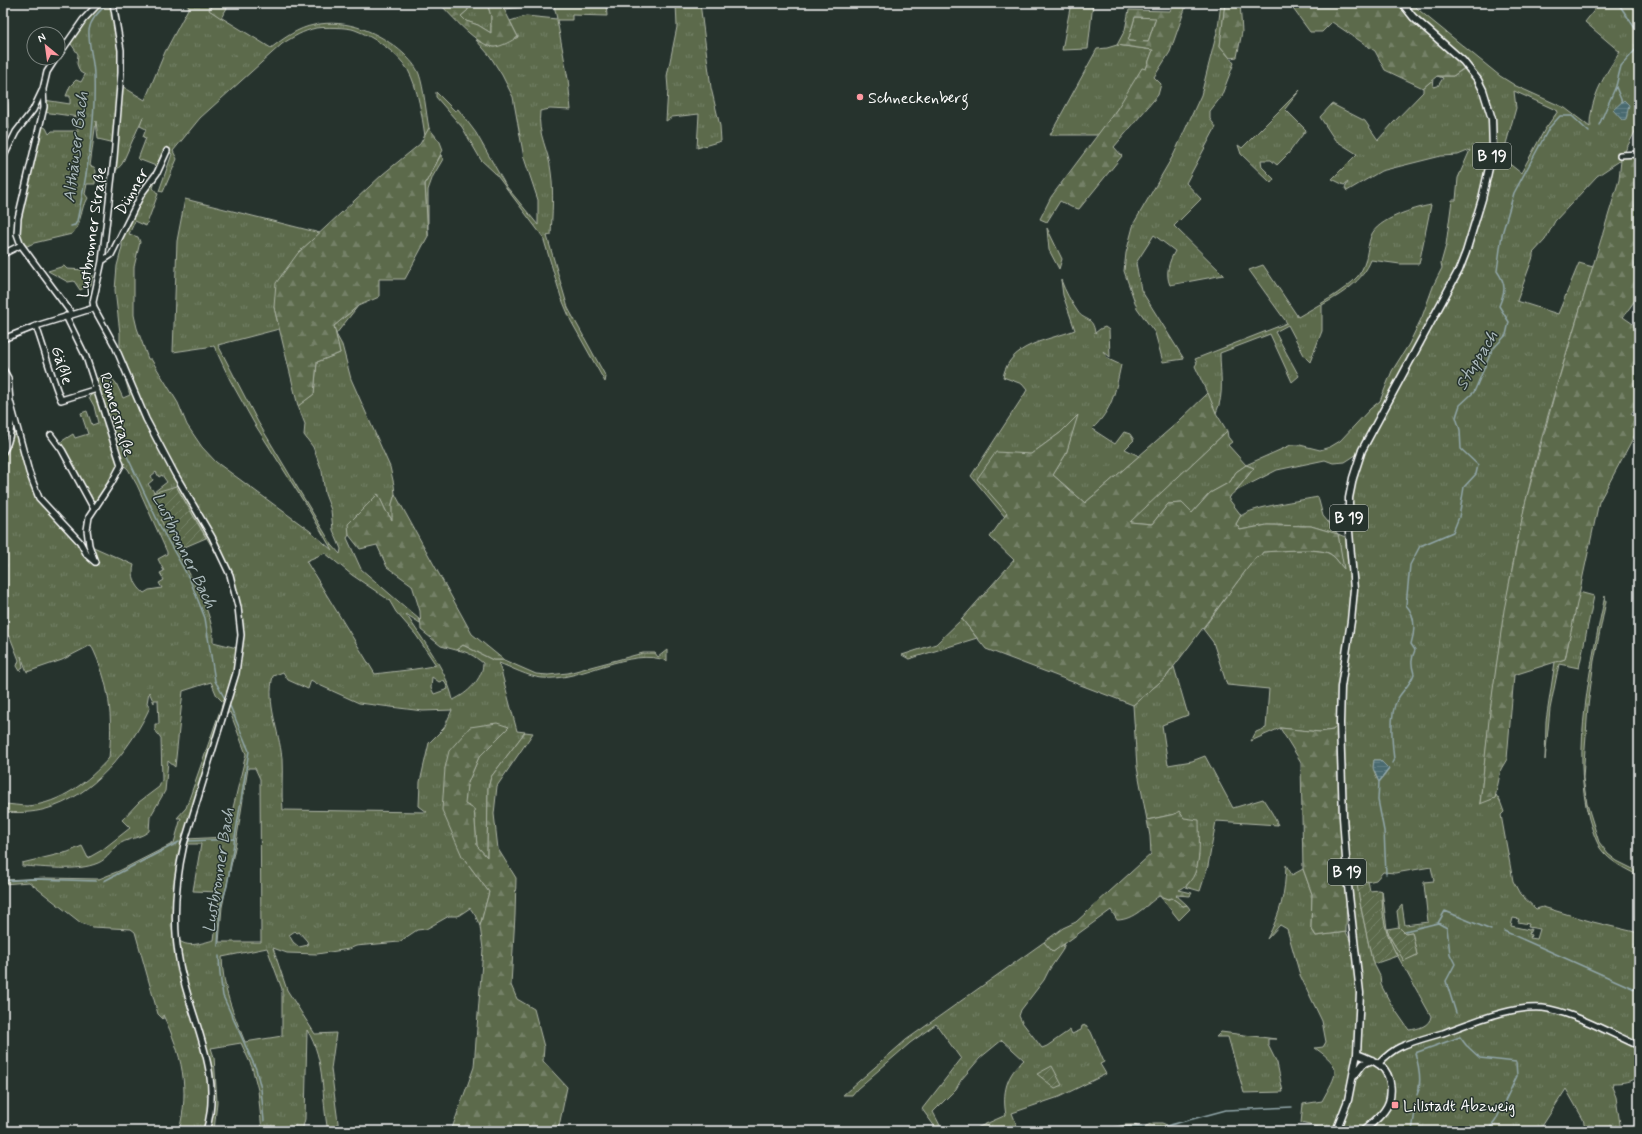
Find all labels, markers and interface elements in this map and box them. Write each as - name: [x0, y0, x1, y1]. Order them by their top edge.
- north arrow: [26, 26, 66, 66]
- text: N: [35, 30, 48, 46]
- place label: Schneckenberg: [868, 88, 969, 110]
- water label: Althäuser Bach: [58, 90, 94, 204]
- marker: Schneckenberg: [855, 92, 865, 102]
- road number: B 19: [1473, 143, 1511, 169]
- street label: Dünner: [110, 164, 154, 219]
- street label: Lustbronner Straße: [73, 165, 112, 299]
- water label: Stuppach: [1451, 326, 1503, 394]
- street label: Gäßle: [45, 343, 78, 388]
- street label: Römerstraße: [94, 370, 139, 459]
- water label: Lustbronner Bach: [147, 489, 222, 612]
- road number: B 19: [1330, 505, 1368, 531]
- water label: Lustbronner Bach: [198, 806, 240, 934]
- road number: B 19: [1328, 859, 1366, 885]
- place label: Lillstadt Abzweig: [1403, 1096, 1515, 1117]
- marker: Lillstadt Abzweig: [1390, 1100, 1400, 1110]

